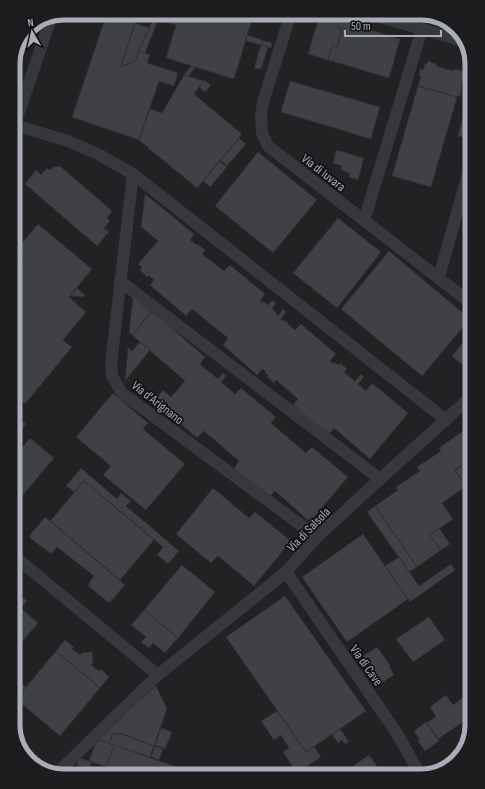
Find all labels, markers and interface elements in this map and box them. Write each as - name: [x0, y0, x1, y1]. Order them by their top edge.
- north arrow: [12, 12, 52, 52]
- scale bar: [345, 12, 441, 38]
- text: N: [27, 16, 35, 29]
- text: 50 m: [351, 19, 371, 34]
- street label: Via di Iuvara: [298, 151, 349, 195]
- street label: Via d'Arignano: [128, 378, 187, 428]
- street label: Via di Salsola: [284, 504, 334, 555]
- street label: Via di Cave: [346, 642, 386, 689]

